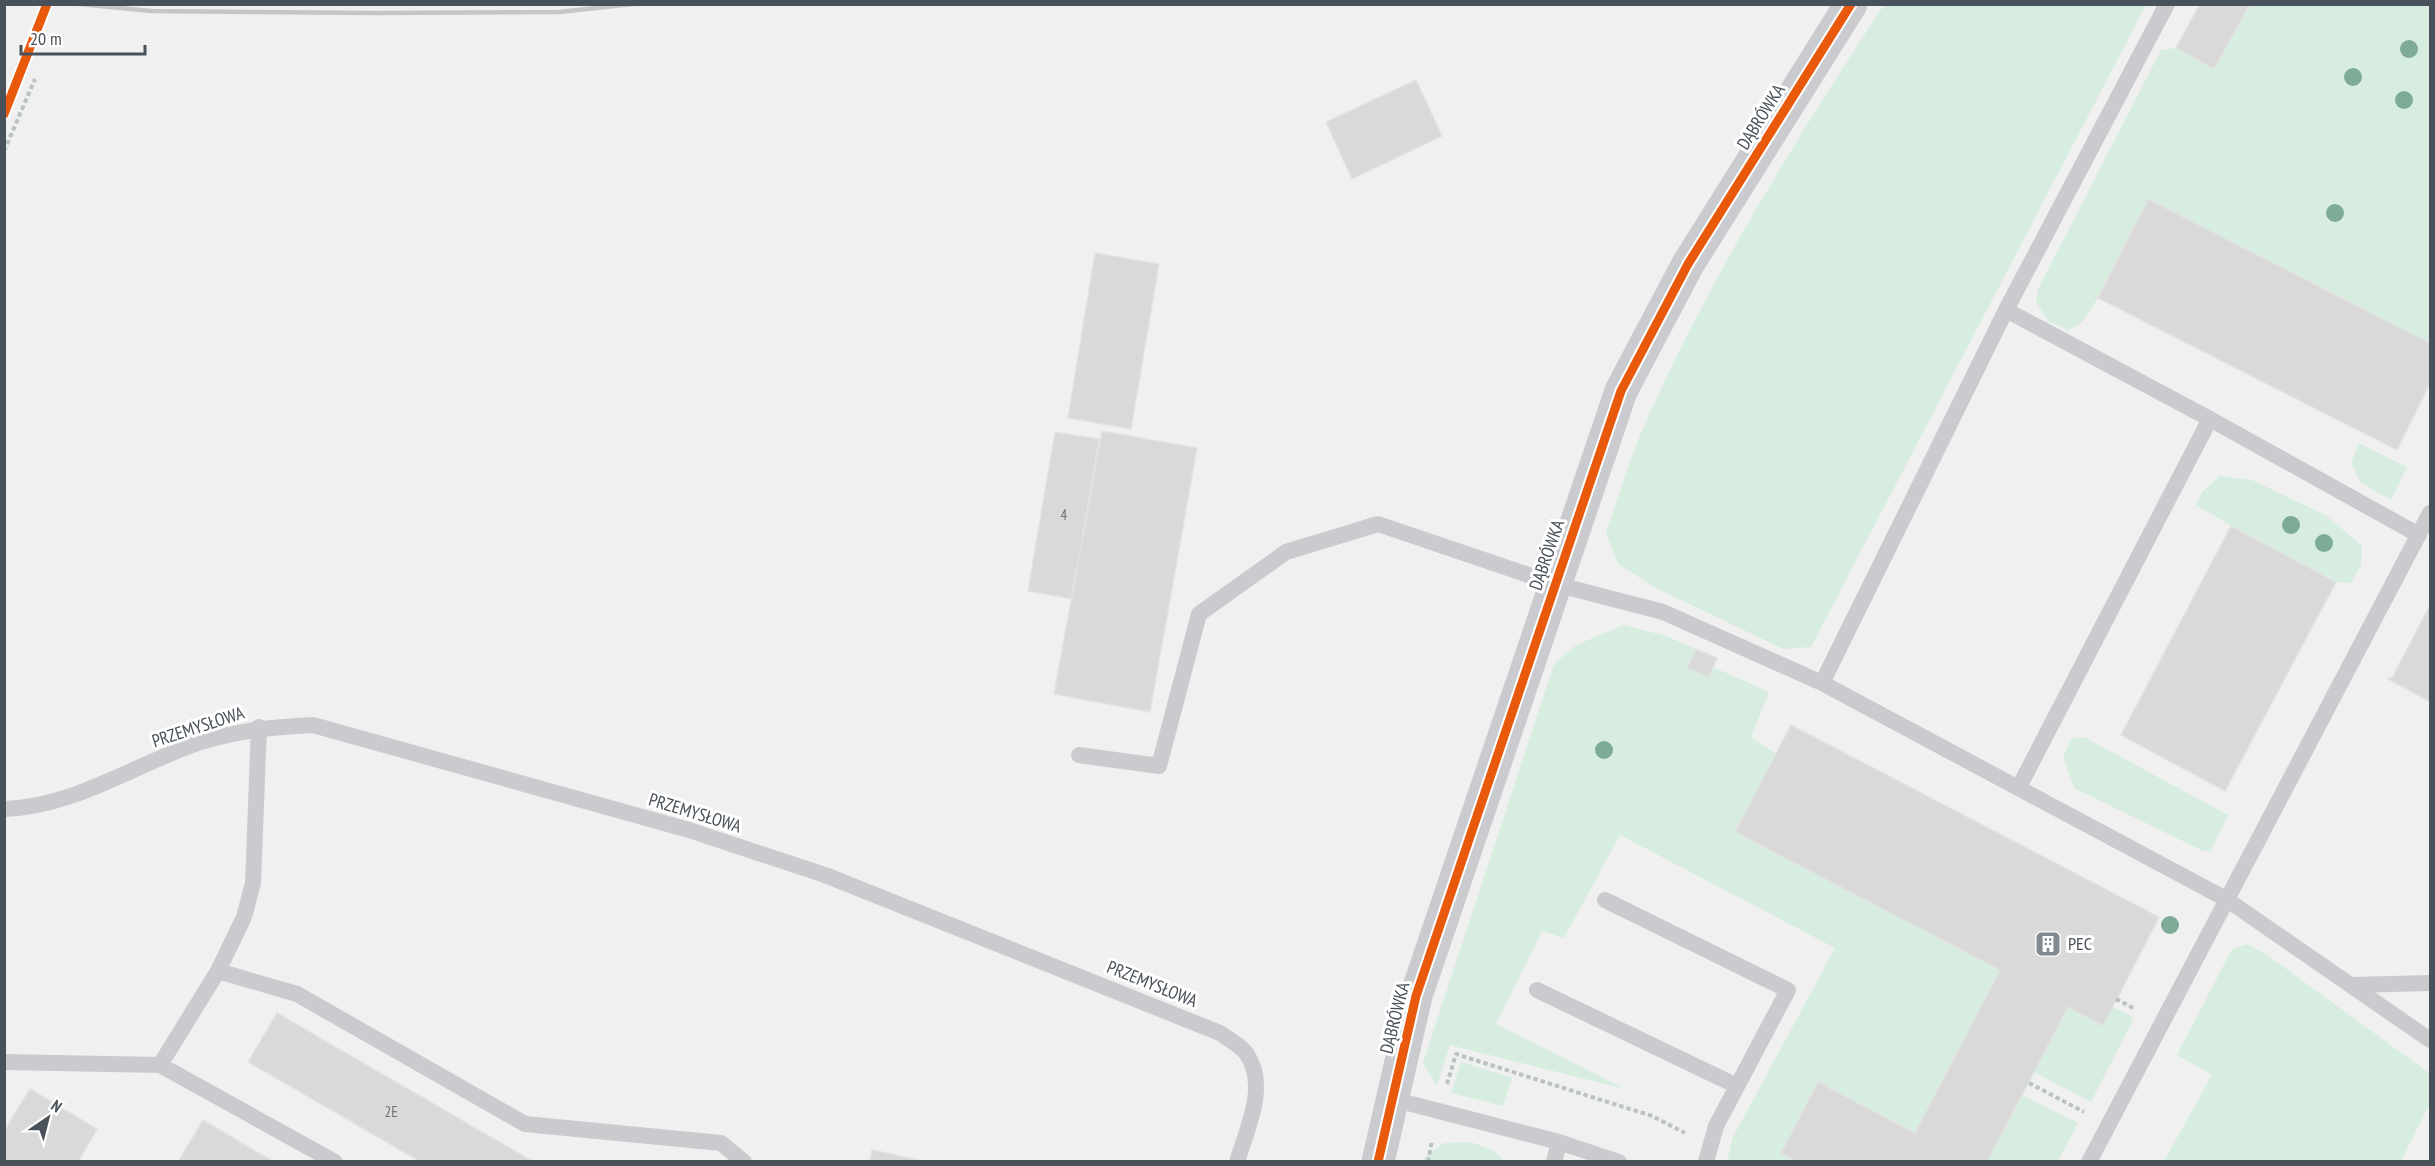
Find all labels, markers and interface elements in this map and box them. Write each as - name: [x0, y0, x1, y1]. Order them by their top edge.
- scale bar: [21, 18, 146, 56]
- text: 20 m: [30, 27, 62, 50]
- street label: DĄBRÓWKA: [1732, 79, 1790, 154]
- house number: 4: [1061, 505, 1068, 524]
- street label: DĄBRÓWKA: [1524, 516, 1569, 593]
- street label: PRZEMYSŁOWA: [149, 701, 247, 752]
- street label: PRZEMYSŁOWA: [646, 788, 745, 838]
- building icon: PEC: [2033, 929, 2063, 959]
- place label: PEC: [2068, 932, 2092, 955]
- street label: PRZEMYSŁOWA: [1104, 955, 1201, 1012]
- street label: DĄBRÓWKA: [1375, 979, 1415, 1056]
- north arrow: [18, 1088, 78, 1148]
- text: N: [47, 1095, 66, 1116]
- house number: 2E: [384, 1102, 398, 1121]

